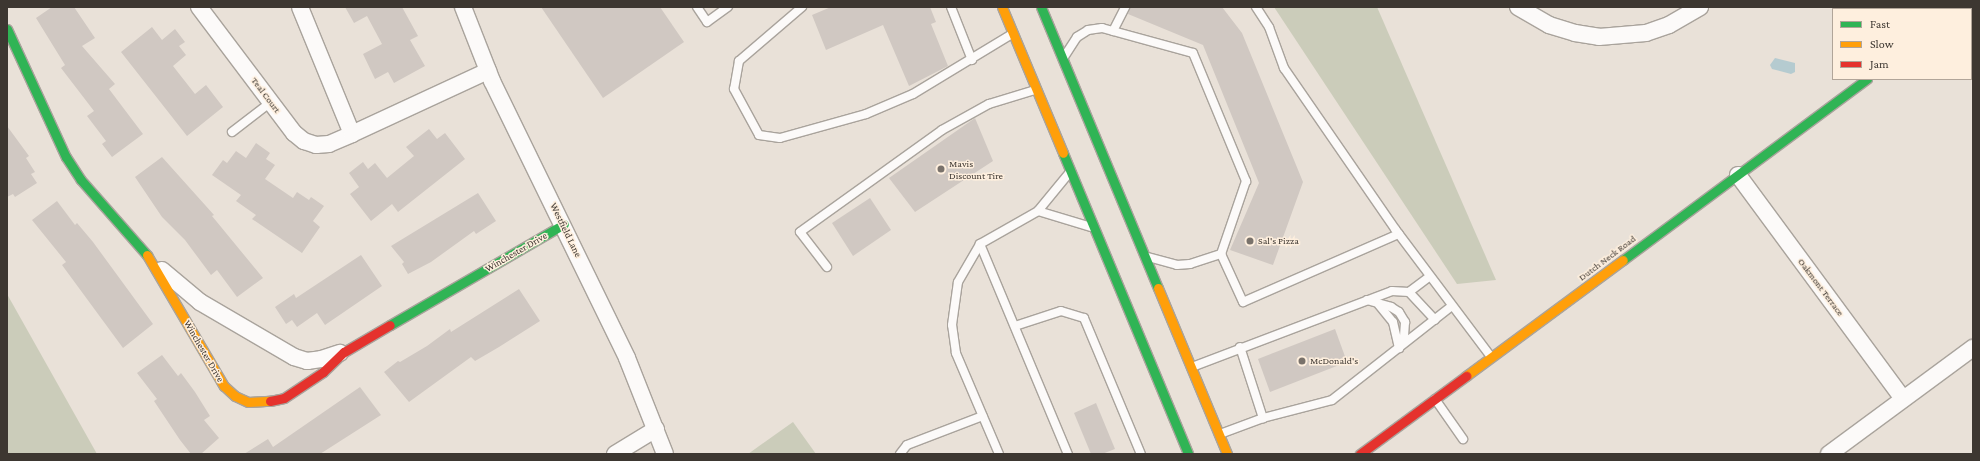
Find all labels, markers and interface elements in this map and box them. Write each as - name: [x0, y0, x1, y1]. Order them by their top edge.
- legend: [1832, 8, 1972, 80]
- text: Fast: [1870, 17, 1890, 31]
- text: Slow: [1870, 37, 1894, 51]
- text: Jam: [1870, 57, 1889, 71]
- street label: Teal Court: [249, 75, 283, 115]
- place label: Mavis Discount Tire: [949, 157, 1003, 180]
- marker: Mavis Discount Tire: [936, 164, 946, 174]
- street label: Westfield Lane: [548, 201, 584, 259]
- street label: Winchester Drive: [483, 229, 549, 275]
- street label: Dutch Neck Road: [1576, 233, 1638, 283]
- place label: Sal's Pizza: [1258, 235, 1299, 247]
- marker: Sal's Pizza: [1245, 236, 1255, 246]
- street label: Oakmont Terrace: [1795, 256, 1847, 318]
- street label: Winchester Drive: [181, 318, 227, 384]
- place label: McDonald's: [1310, 355, 1358, 367]
- marker: McDonald's: [1297, 356, 1307, 366]

